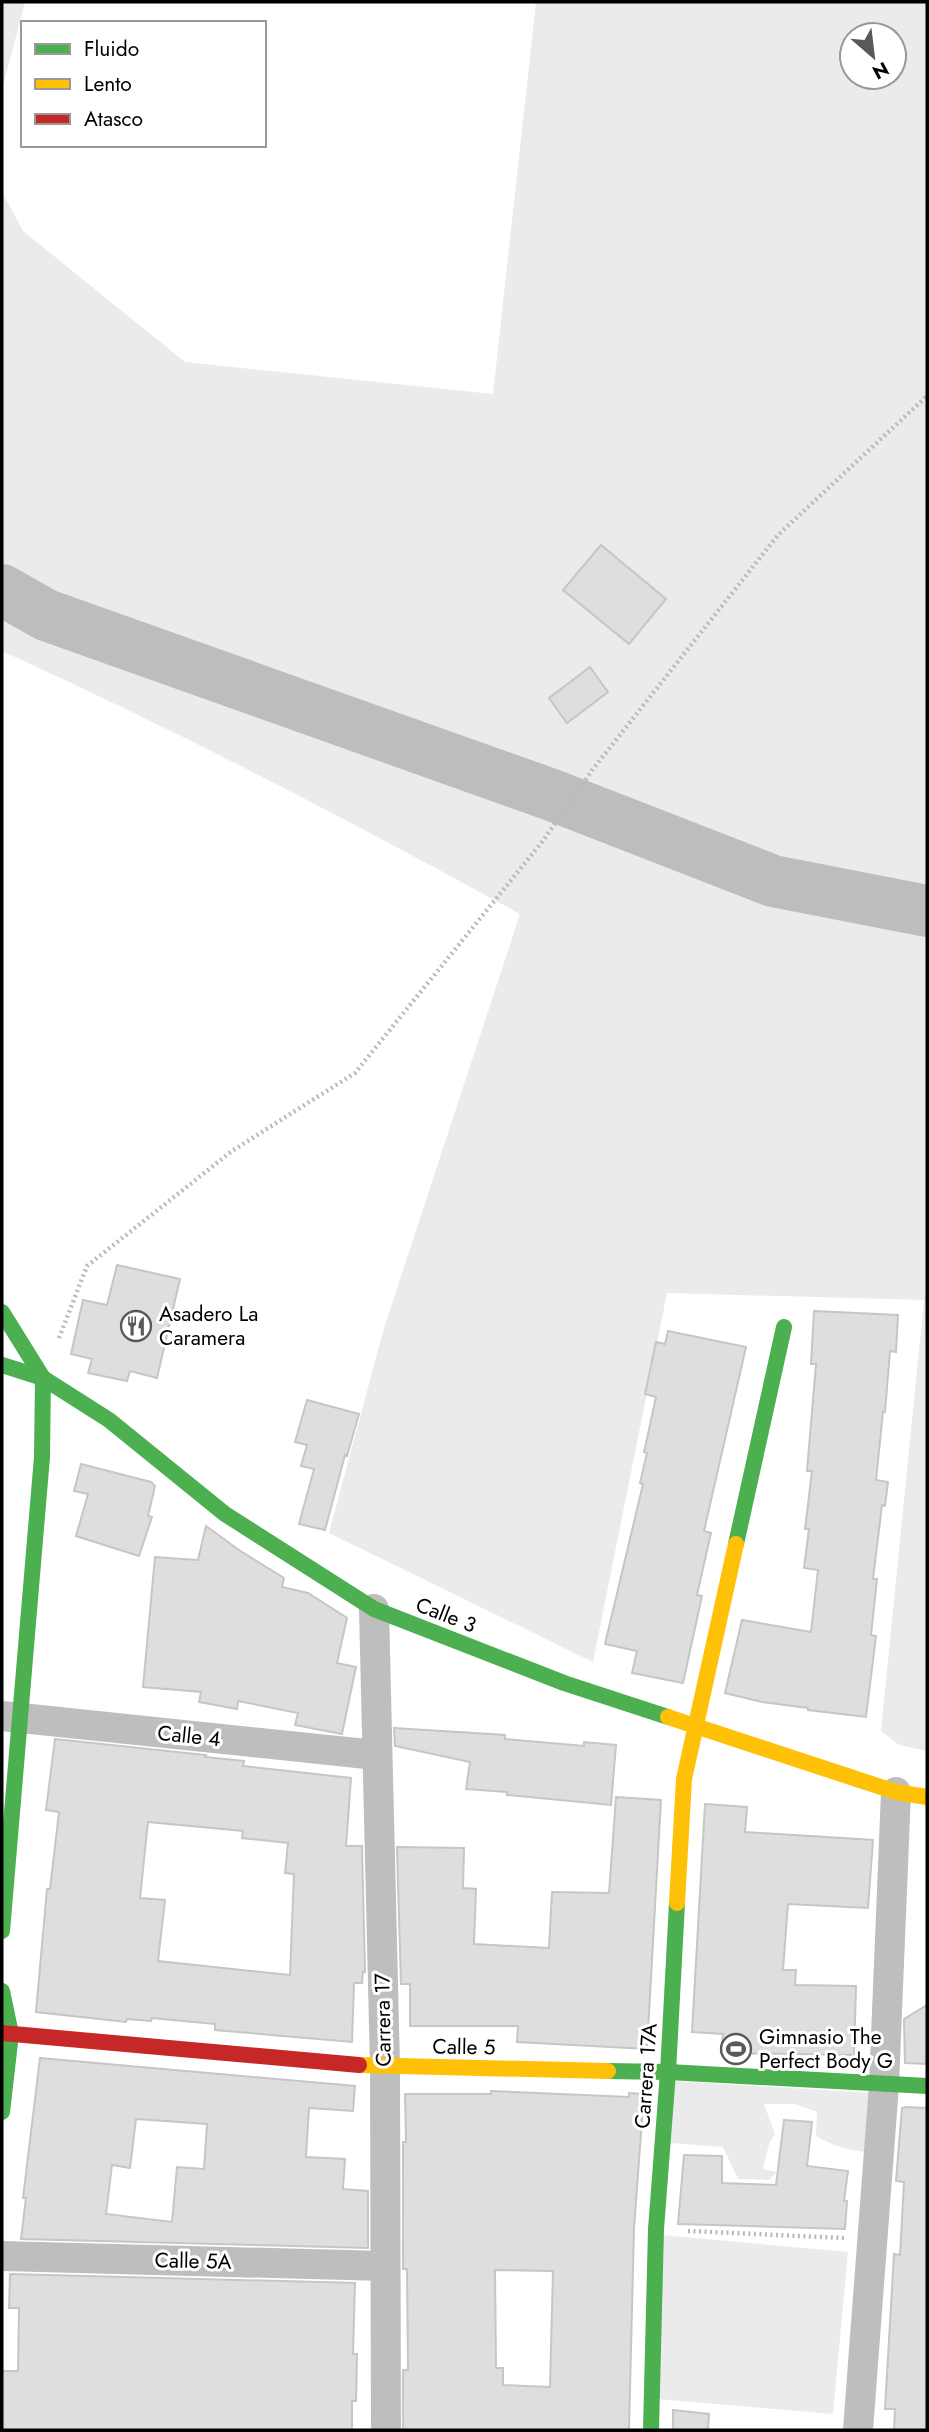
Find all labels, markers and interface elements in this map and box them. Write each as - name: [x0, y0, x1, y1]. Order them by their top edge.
- legend: [21, 21, 266, 147]
- north arrow: [838, 21, 908, 91]
- text: Fluido: [84, 34, 139, 64]
- text: N: [868, 55, 894, 86]
- text: Lento: [84, 69, 132, 99]
- text: Atasco: [84, 104, 143, 134]
- place label: Asadero La Caramera: [159, 1299, 258, 1353]
- restaurant icon: Asadero La Caramera: [119, 1309, 153, 1343]
- street label: Calle 3: [411, 1590, 481, 1640]
- street label: Calle 4: [156, 1718, 222, 1754]
- street label: Carrera 17: [367, 1973, 399, 2067]
- street label: Carrera 17A: [627, 2022, 665, 2130]
- place label: Gimnasio The Perfect Body G: [759, 2022, 893, 2076]
- street label: Calle 5: [432, 2031, 496, 2063]
- sports icon: Gimnasio The Perfect Body G: [719, 2032, 753, 2066]
- street label: Calle 5A: [154, 2245, 232, 2277]

